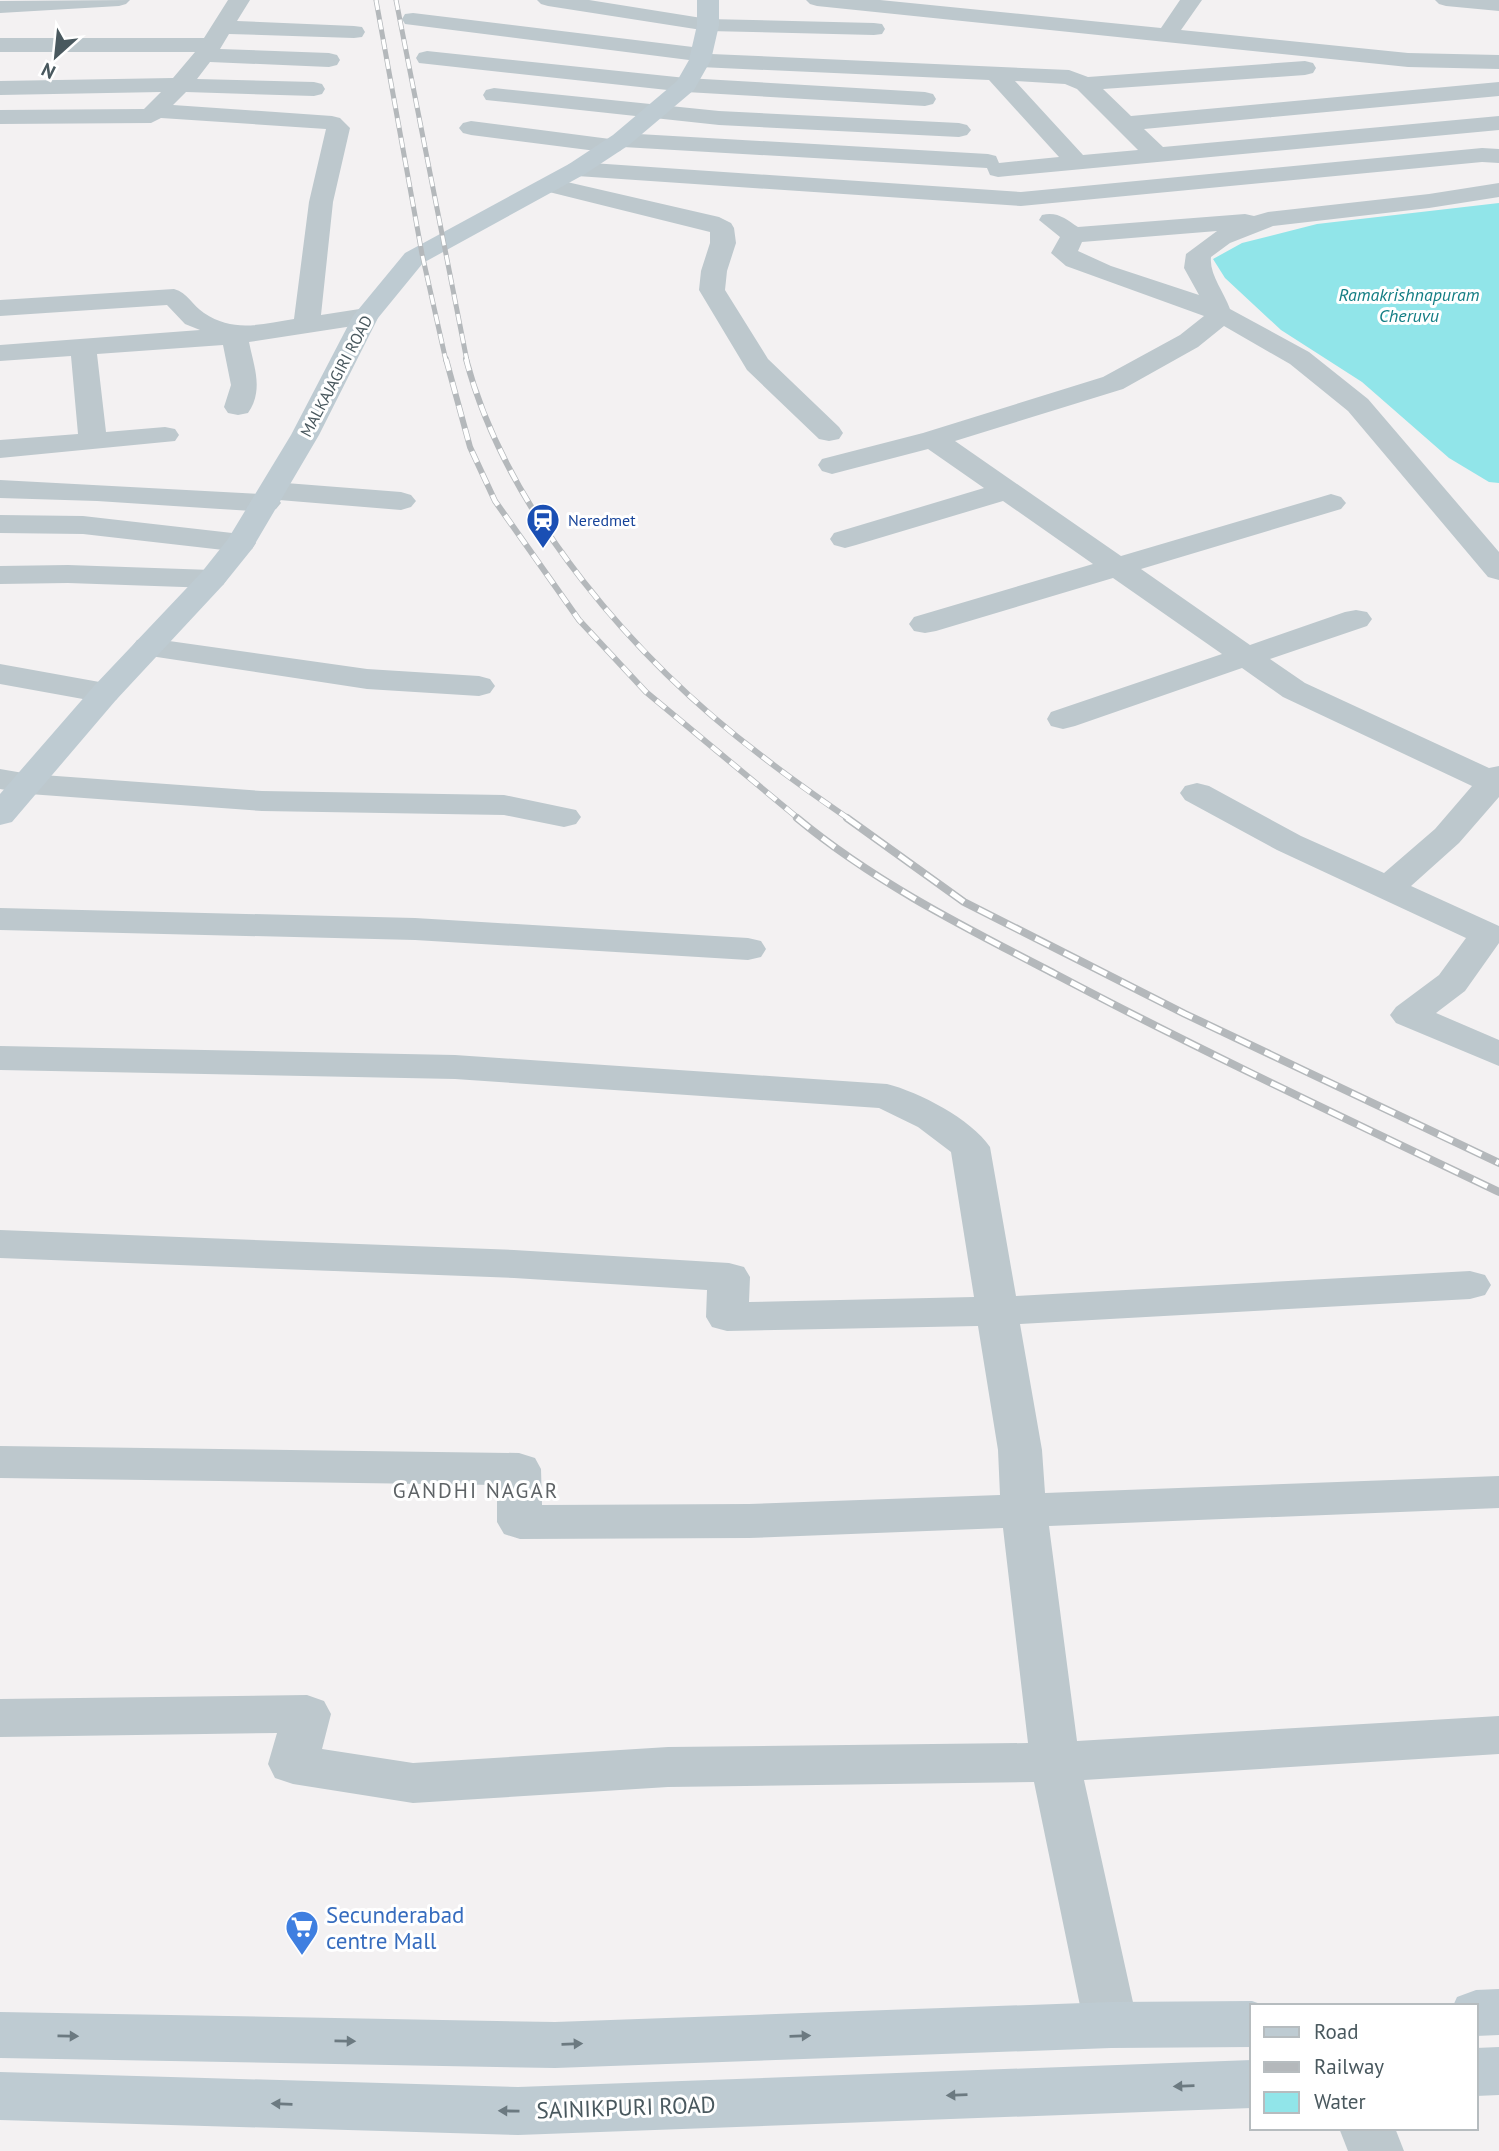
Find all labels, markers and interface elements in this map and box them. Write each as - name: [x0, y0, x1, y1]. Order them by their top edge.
- north arrow: [21, 21, 91, 91]
- text: N: [37, 58, 59, 85]
- water label: Ramakrishnapuram Cheruvu: [1339, 283, 1480, 327]
- street label: MALKAJAGIRI ROAD: [296, 312, 376, 440]
- station icon: Neredmet: [524, 501, 562, 550]
- place label: Neredmet: [568, 510, 636, 530]
- district label: GANDHI NAGAR: [393, 1477, 559, 1504]
- place label: Secunderabad centre Mall: [326, 1900, 464, 1955]
- supermarket icon: Secunderabad centre Mall: [283, 1908, 321, 1957]
- legend: [1250, 2004, 1478, 2130]
- text: Road: [1314, 2018, 1358, 2045]
- one-way arrow: [789, 2030, 811, 2041]
- one-way arrow: [57, 2031, 79, 2042]
- one-way arrow: [334, 2035, 356, 2047]
- one-way arrow: [561, 2038, 583, 2049]
- text: Railway: [1314, 2053, 1384, 2080]
- one-way arrow: [1173, 2081, 1195, 2092]
- text: Water: [1314, 2088, 1366, 2115]
- street label: SAINIKPURI ROAD: [536, 2089, 716, 2125]
- one-way arrow: [945, 2089, 967, 2100]
- one-way arrow: [270, 2099, 292, 2110]
- one-way arrow: [498, 2105, 520, 2117]

